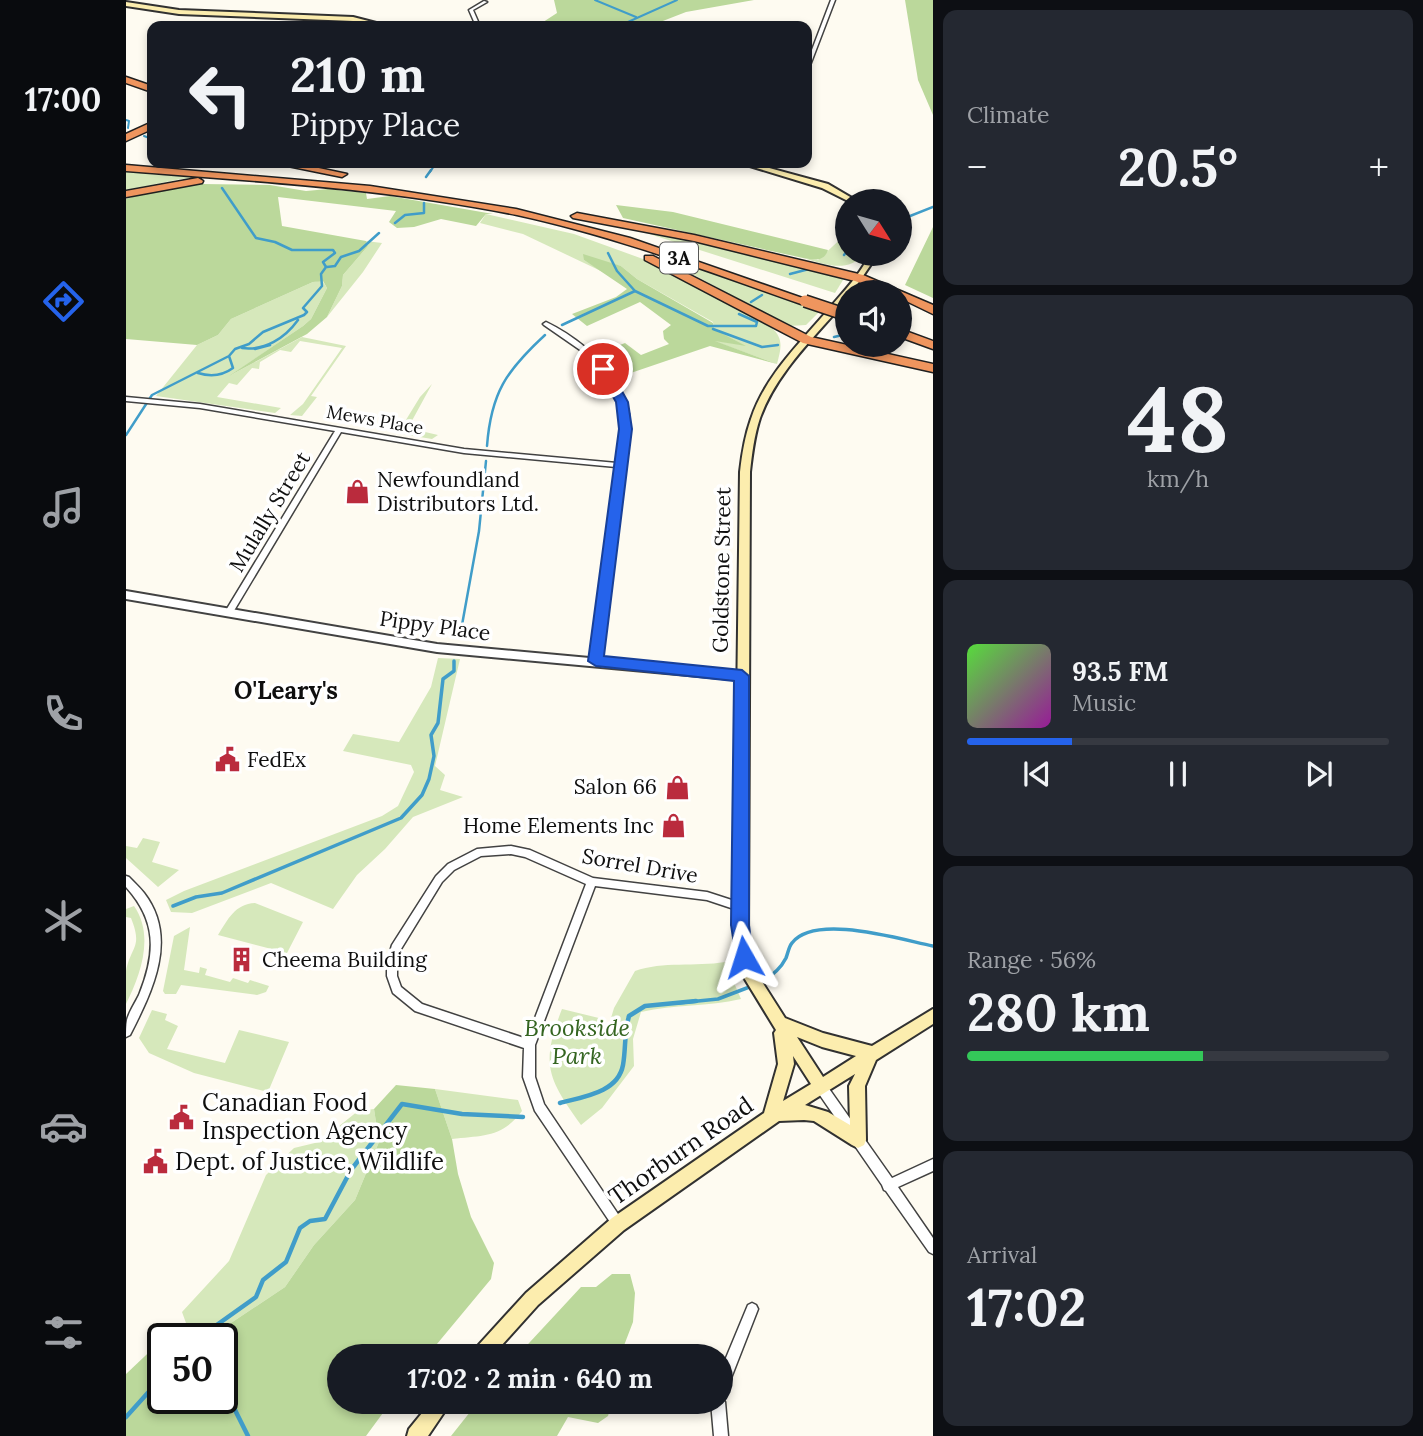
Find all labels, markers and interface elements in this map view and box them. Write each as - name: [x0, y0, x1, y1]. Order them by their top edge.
- text: 210 m: [290, 43, 425, 105]
- icon: left: [175, 49, 266, 140]
- text: 17:00: [25, 79, 101, 120]
- text: Climate: [967, 100, 1049, 129]
- text: Pippy Place: [290, 104, 460, 145]
- text: 20.5°: [1118, 134, 1238, 200]
- text: −: [967, 143, 987, 191]
- text: +: [1369, 143, 1389, 191]
- north arrow: [835, 189, 912, 266]
- map controls: [835, 189, 912, 357]
- road number: 3A: [660, 242, 698, 274]
- icon: directions: [39, 277, 88, 326]
- button: sound: [835, 280, 912, 357]
- pin: [573, 339, 633, 399]
- icon: arrive: [584, 350, 622, 388]
- text: 48: [1127, 360, 1229, 477]
- street label: Mews Place: [325, 400, 425, 439]
- street label: Mulally Street: [223, 446, 317, 577]
- text: km/h: [1147, 464, 1209, 493]
- place label: Newfoundland Distributors Ltd.: [377, 466, 539, 517]
- shop icon: Newfoundland Distributors Ltd.: [343, 478, 371, 506]
- icon: music: [39, 483, 88, 532]
- street label: Goldstone Street: [707, 486, 736, 653]
- street label: Pippy Place: [378, 604, 492, 647]
- text: 93.5 FM: [1072, 655, 1169, 688]
- district label: O'Leary's: [234, 675, 338, 706]
- text: Music: [1072, 688, 1136, 717]
- icon: phone: [39, 689, 88, 738]
- public building icon: FedEx: [213, 746, 241, 774]
- place label: FedEx: [247, 746, 306, 773]
- icon: previous: [1018, 755, 1056, 793]
- icon: pause: [1159, 755, 1197, 793]
- icon: next: [1300, 755, 1338, 793]
- place label: Salon 66: [574, 773, 657, 800]
- shop icon: Salon 66: [663, 773, 691, 801]
- place label: Home Elements Inc: [463, 812, 654, 839]
- shop icon: Home Elements Inc: [660, 812, 688, 840]
- street label: Sorrel Drive: [580, 842, 700, 889]
- icon: climate: [39, 896, 88, 945]
- position arrow: [707, 920, 781, 994]
- text: Range · 56%: [967, 945, 1096, 974]
- building icon: Cheema Building: [228, 946, 256, 974]
- place label: Cheema Building: [262, 946, 427, 973]
- text: 280 km: [967, 979, 1150, 1045]
- park label: Brookside Park: [524, 1012, 630, 1071]
- place label: Canadian Food Inspection Agency: [202, 1087, 408, 1146]
- street label: Thorburn Road: [602, 1089, 759, 1212]
- icon: car: [39, 1102, 88, 1151]
- public building icon: Canadian Food Inspection Agency: [168, 1103, 196, 1131]
- place label: Dept. of Justice, Wildlife: [175, 1146, 444, 1177]
- public building icon: Dept. of Justice, Wildlife: [141, 1148, 169, 1176]
- text: Arrival: [967, 1240, 1037, 1269]
- text: 17:02: [967, 1274, 1086, 1340]
- icon: filters: [39, 1308, 88, 1357]
- speed limit sign: 50: [147, 1323, 238, 1414]
- text: 17:02 · 2 min · 640 m: [408, 1362, 652, 1395]

